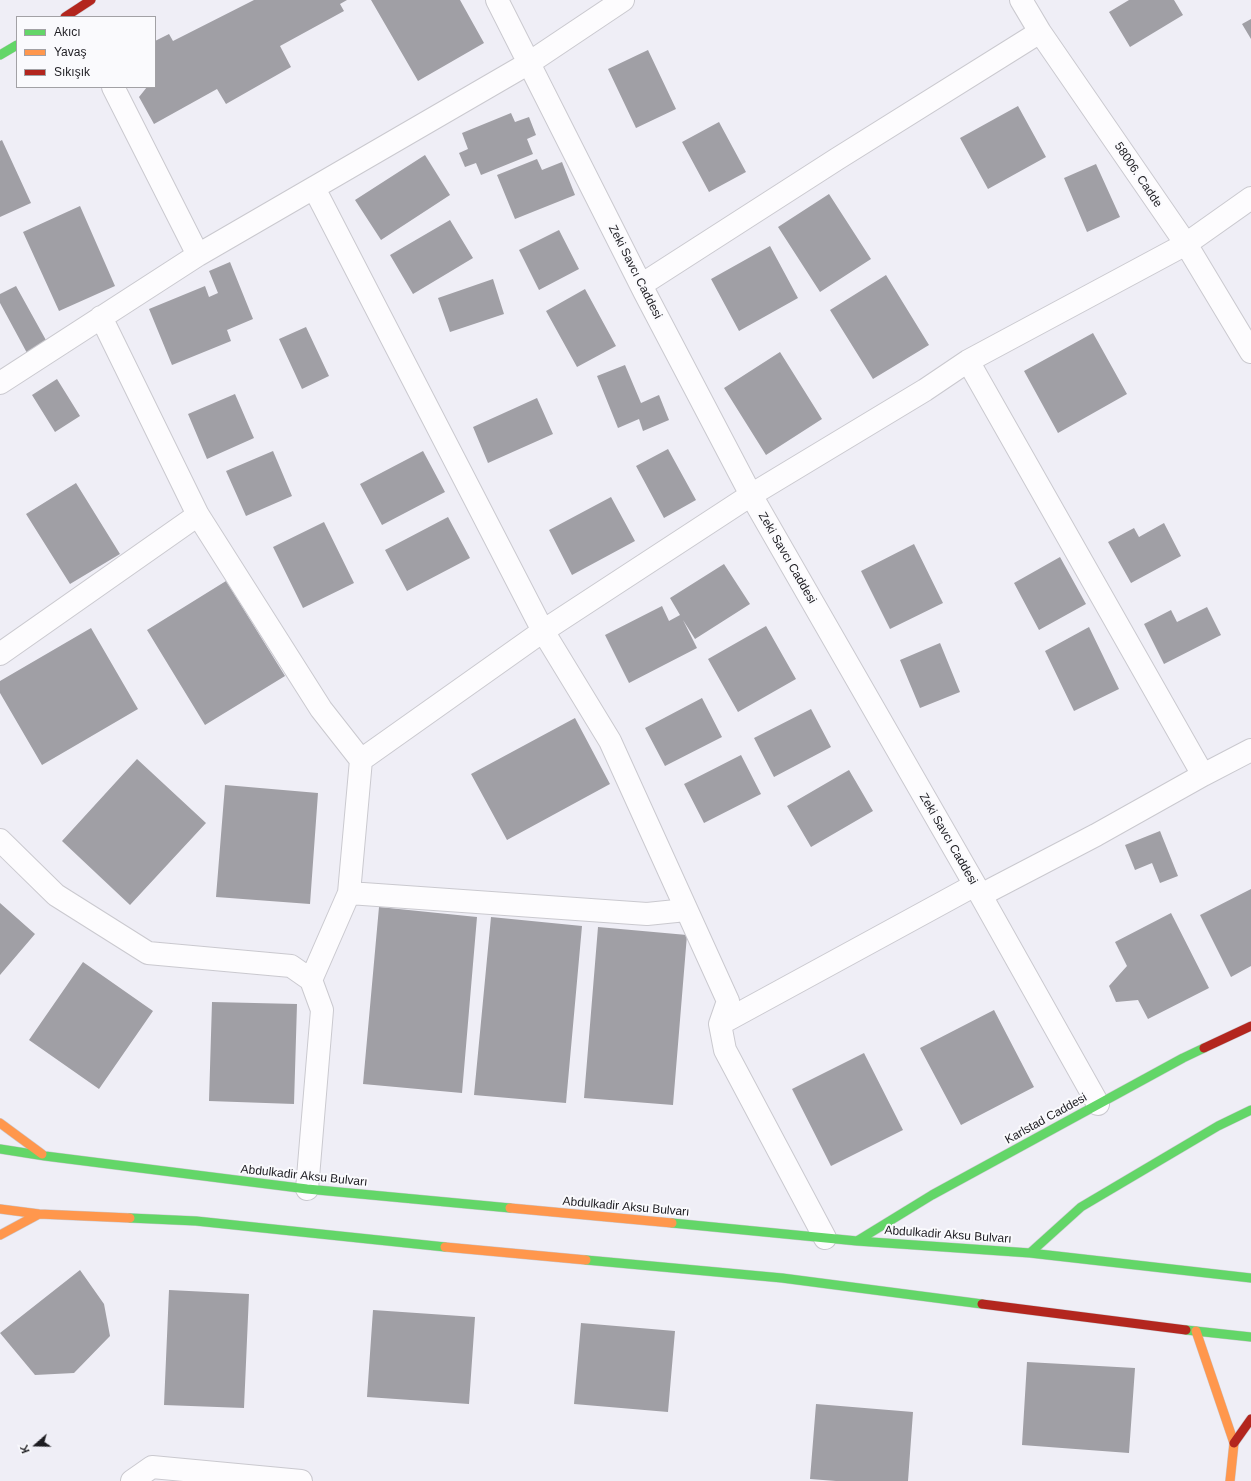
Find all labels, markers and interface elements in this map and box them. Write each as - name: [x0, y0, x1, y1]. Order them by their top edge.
- legend: [16, 16, 156, 88]
- text: Akıcı: [54, 25, 81, 39]
- text: Yavaş: [54, 45, 86, 59]
- text: Sıkışık: [54, 65, 90, 79]
- street label: 58006. Cadde: [1111, 140, 1165, 210]
- street label: Zeki Savcı Caddesi: [605, 223, 665, 321]
- street label: Zeki Savcı Caddesi: [755, 510, 819, 606]
- street label: Zeki Savcı Caddesi: [916, 791, 980, 887]
- street label: Karlstad Caddesi: [1003, 1091, 1089, 1147]
- street label: Abdulkadir Aksu Bulvarı: [240, 1162, 368, 1190]
- street label: Abdulkadir Aksu Bulvarı: [562, 1194, 690, 1220]
- street label: Abdulkadir Aksu Bulvarı: [884, 1223, 1012, 1247]
- north arrow: [16, 1425, 56, 1465]
- text: K: [18, 1443, 32, 1455]

